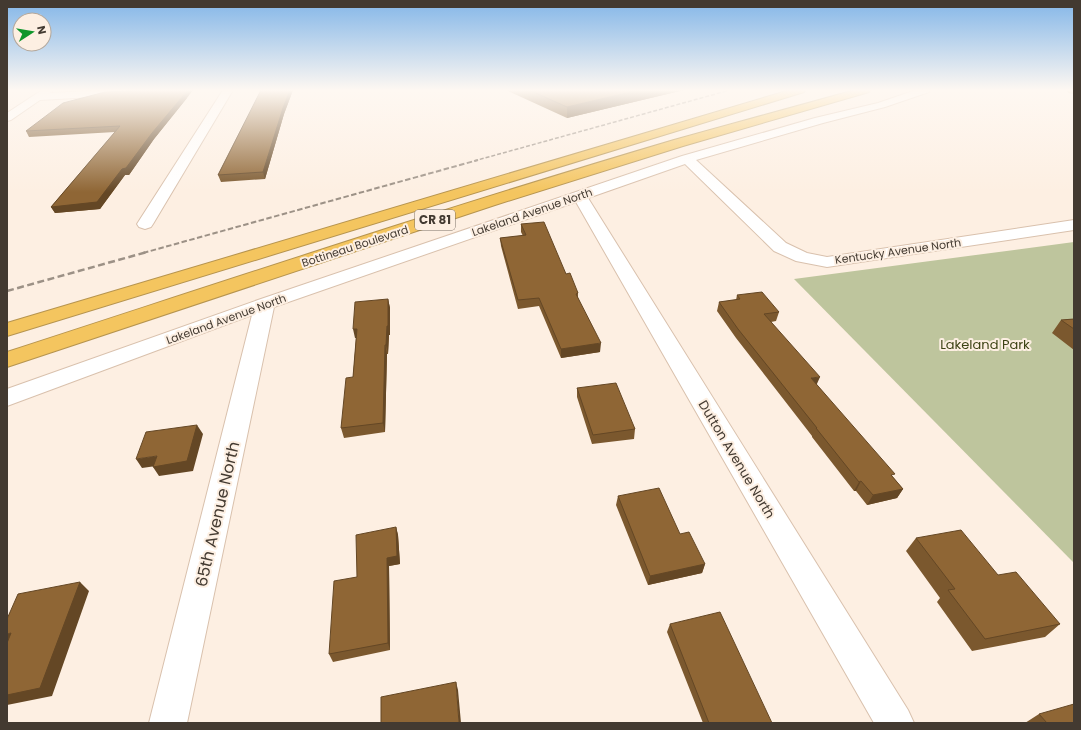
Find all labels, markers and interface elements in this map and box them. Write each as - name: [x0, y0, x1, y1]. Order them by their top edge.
- north arrow: [12, 12, 52, 52]
- text: N: [33, 24, 50, 36]
- street label: Lakeland Avenue North: [470, 184, 594, 240]
- road number: CR 81: [415, 210, 455, 230]
- street label: Bottineau Boulevard: [300, 221, 410, 271]
- street label: Kentucky Avenue North: [834, 234, 962, 268]
- street label: Lakeland Avenue North: [164, 290, 288, 348]
- park label: Lakeland Park: [940, 335, 1030, 354]
- street label: Dutton Avenue North: [694, 397, 779, 522]
- street label: 65th Avenue North: [190, 439, 245, 589]

